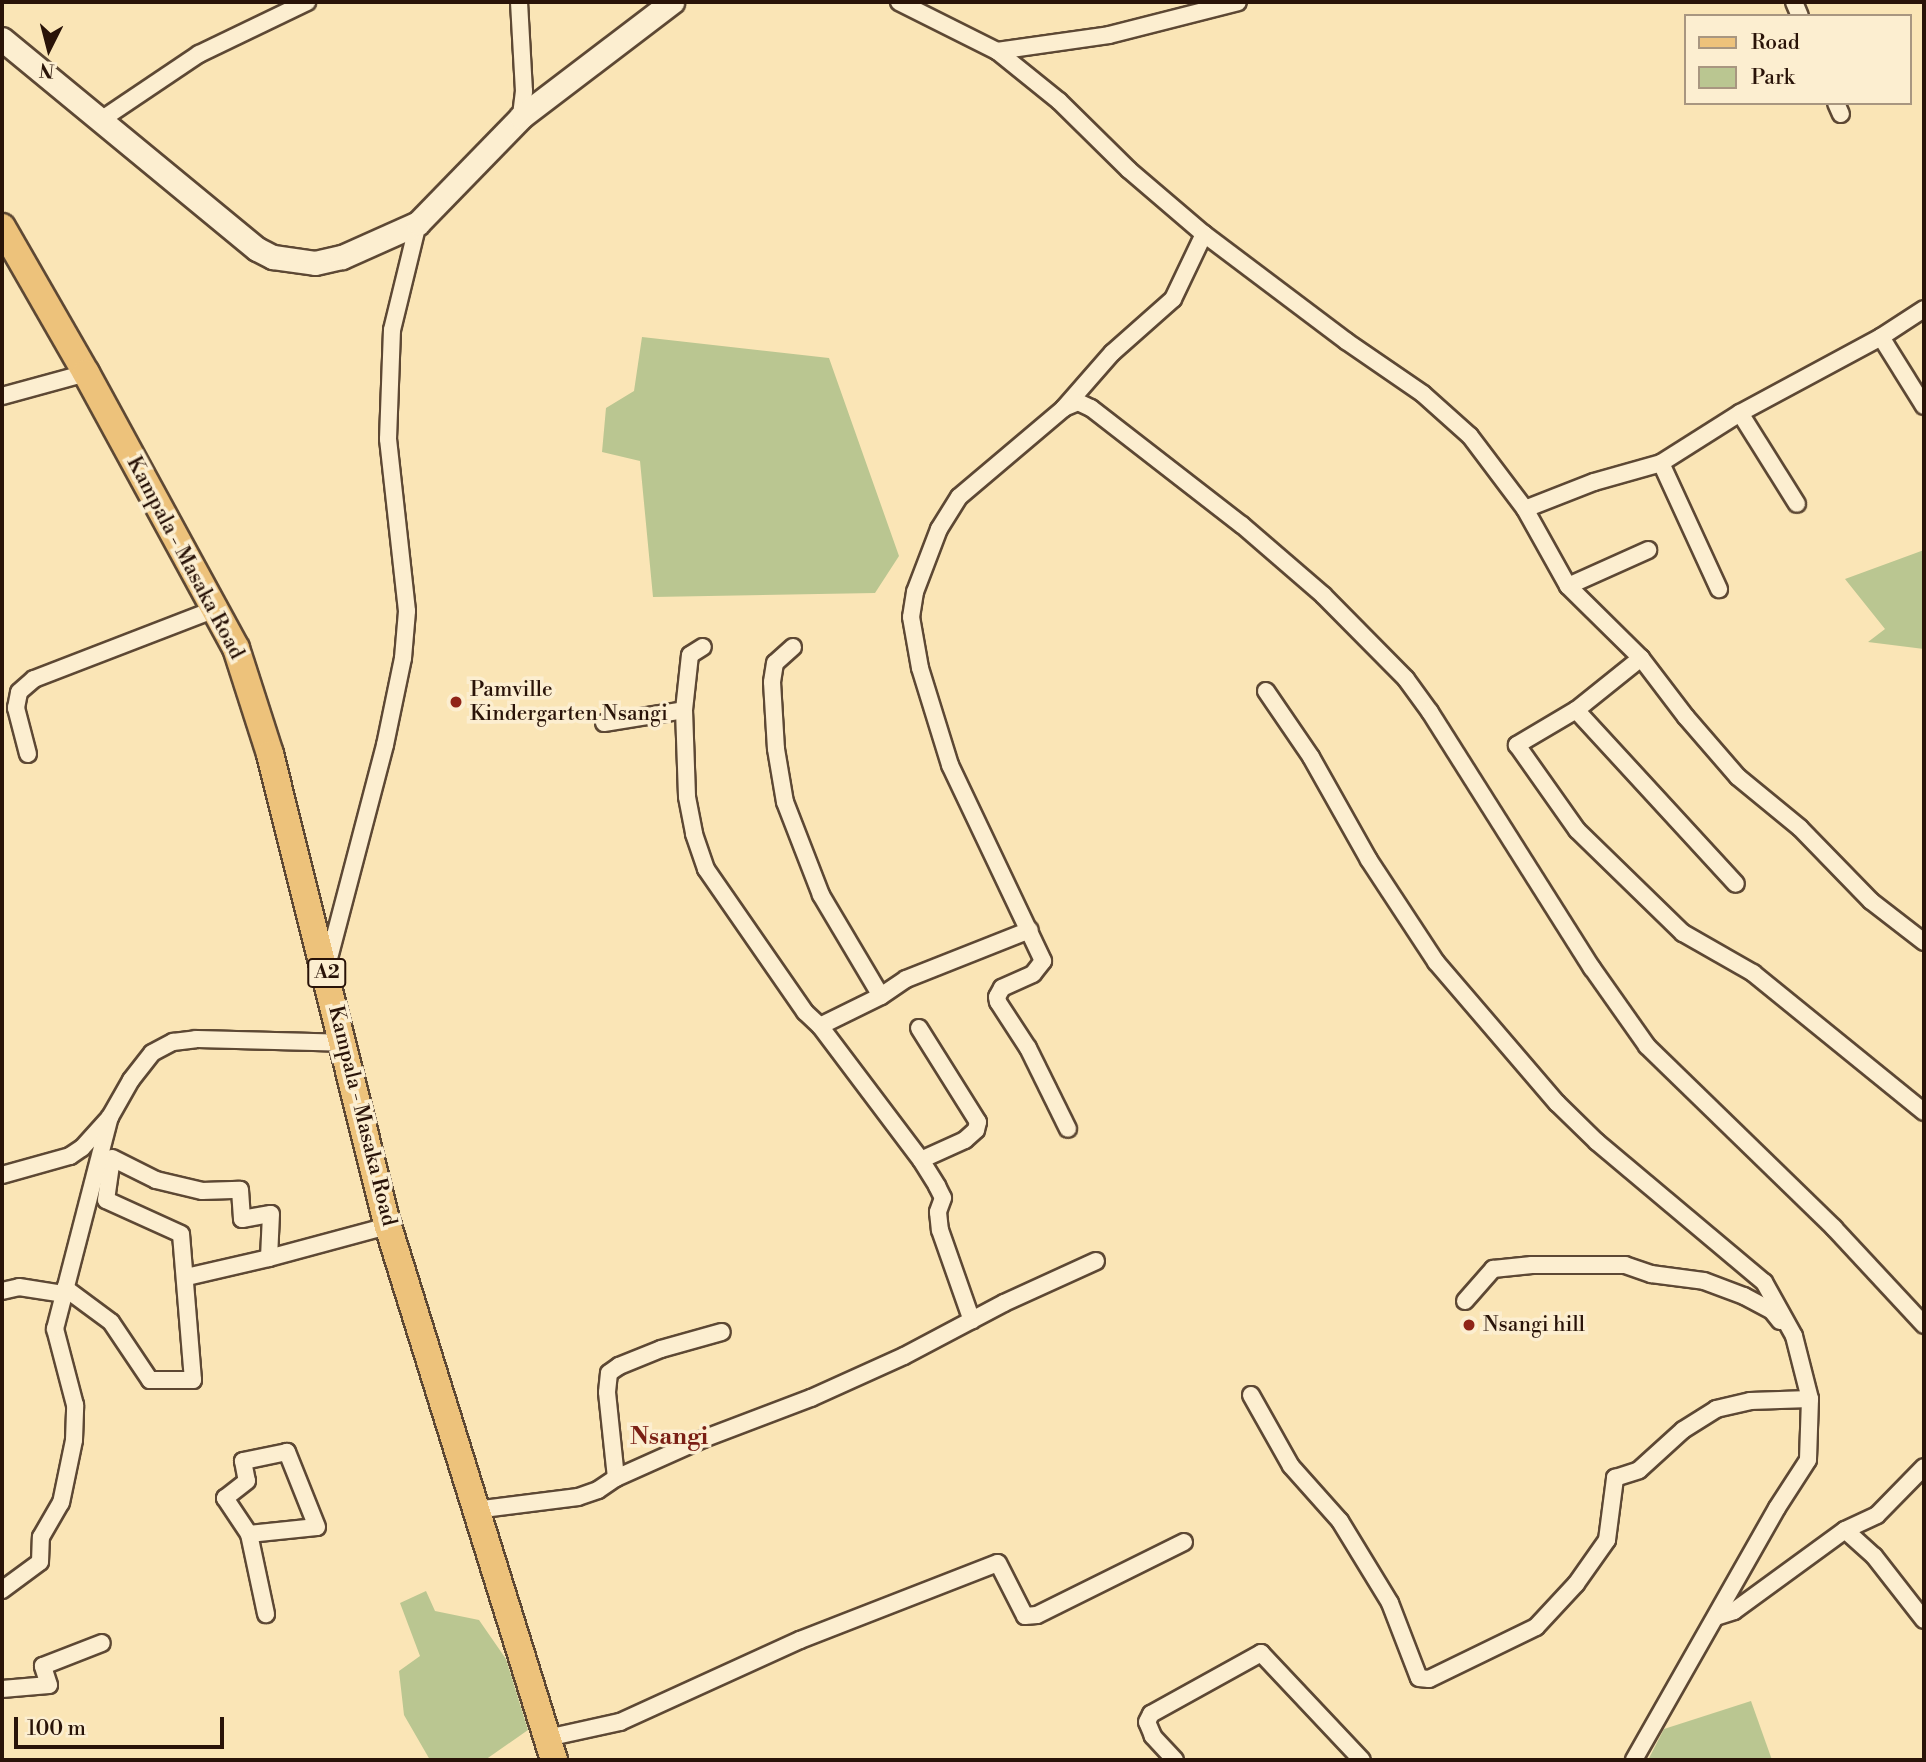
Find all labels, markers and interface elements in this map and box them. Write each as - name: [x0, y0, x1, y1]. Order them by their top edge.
- north arrow: [14, 14, 84, 84]
- legend: [1685, 14, 1912, 105]
- text: Road: [1751, 30, 1800, 56]
- text: N: [38, 57, 56, 83]
- text: Park: [1751, 65, 1795, 91]
- street label: Kampala - Masaka Road: [121, 452, 249, 664]
- place label: Pamville Kindergarten Nsangi: [470, 677, 668, 727]
- marker: Pamville Kindergarten Nsangi: [448, 694, 464, 710]
- road number: A2: [306, 958, 348, 988]
- street label: Kampala - Masaka Road: [322, 1003, 402, 1229]
- place label: Nsangi hill: [1483, 1312, 1585, 1338]
- marker: Nsangi hill: [1461, 1317, 1477, 1333]
- district label: Nsangi: [630, 1424, 708, 1452]
- scale bar: [18, 1702, 228, 1746]
- text: 100 m: [27, 1716, 86, 1742]

